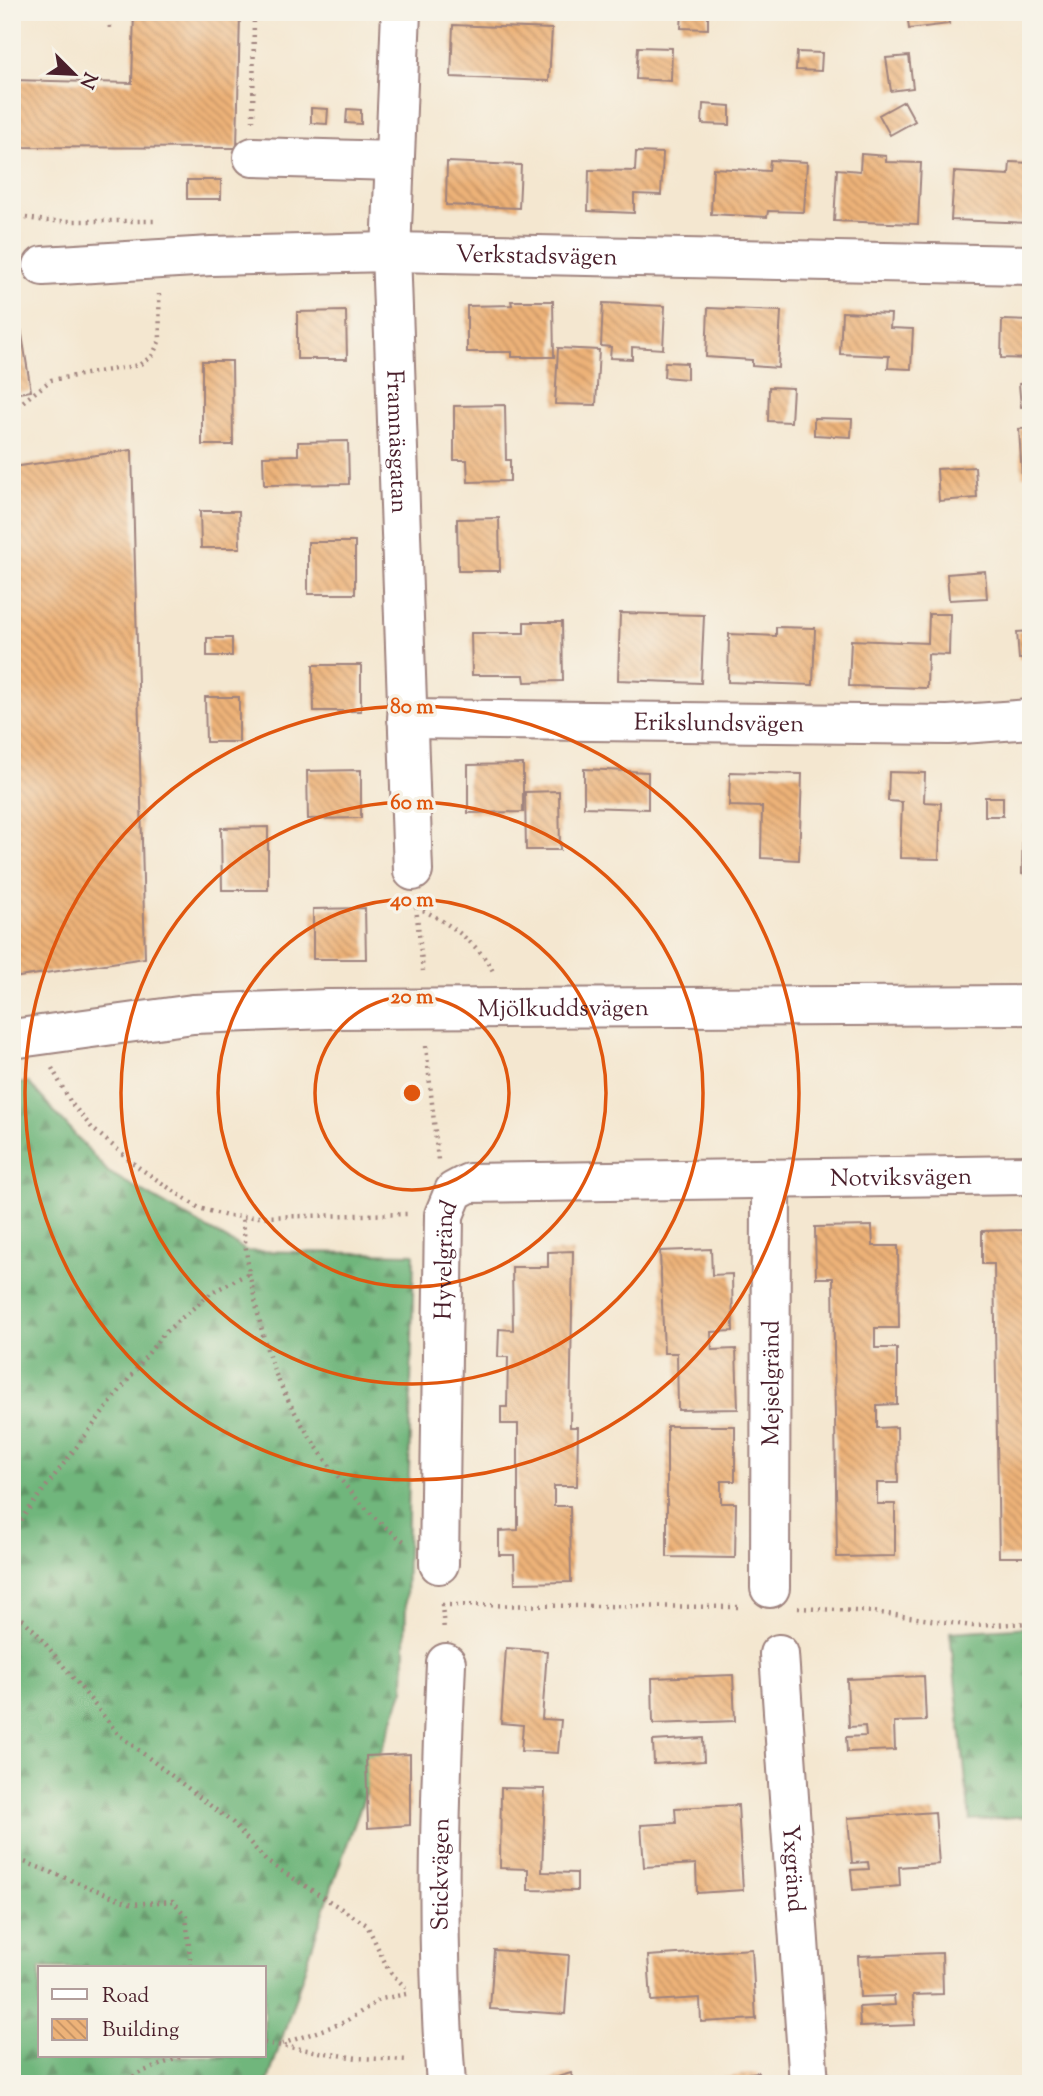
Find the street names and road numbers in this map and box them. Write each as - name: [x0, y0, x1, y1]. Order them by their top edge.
- street label: Verkstadsvägen: [455, 238, 618, 276]
- street label: Framnäsgatan: [376, 369, 415, 514]
- street label: Erikslundsvägen: [634, 707, 804, 742]
- street label: Mjölkuddsvägen: [477, 992, 649, 1027]
- street label: Notviksvägen: [830, 1161, 972, 1197]
- street label: Hyvelgränd: [427, 1195, 467, 1320]
- street label: Mejselgränd: [755, 1320, 790, 1446]
- street label: Stickvägen: [424, 1817, 460, 1931]
- street label: Yxgränd: [772, 1824, 812, 1914]

